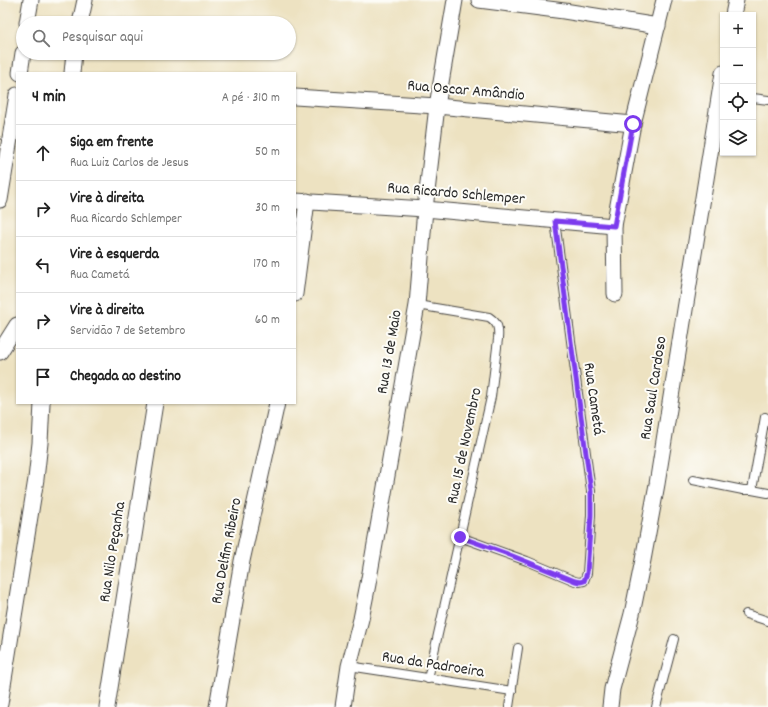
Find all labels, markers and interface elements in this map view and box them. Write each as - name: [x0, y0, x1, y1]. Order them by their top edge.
- map controls: [720, 12, 756, 156]
- button: +: [720, 12, 756, 48]
- search box: [16, 16, 296, 60]
- icon: search: [30, 27, 52, 49]
- text: Pesquisar aqui: [62, 27, 143, 49]
- button: −: [720, 48, 756, 84]
- street label: Rua Oscar Amândio: [406, 74, 526, 108]
- button: locate: [720, 84, 756, 120]
- text: 4 min: [32, 86, 66, 110]
- text: A pé · 310 m: [222, 89, 280, 108]
- route start: [624, 115, 642, 133]
- button: layers: [720, 120, 756, 156]
- text: Siga em frente: [70, 132, 153, 154]
- icon: ahead: [32, 142, 54, 164]
- text: 50 m: [255, 143, 280, 162]
- text: Rua Luiz Carlos de Jesus: [70, 154, 189, 173]
- street label: Rua Ricardo Schlemper: [386, 177, 526, 211]
- text: Vire à direita: [70, 188, 144, 210]
- icon: right: [32, 198, 54, 220]
- text: 30 m: [255, 199, 280, 218]
- text: Rua Ricardo Schlemper: [70, 210, 182, 229]
- text: Vire à esquerda: [70, 244, 159, 266]
- icon: left: [32, 254, 54, 276]
- text: 170 m: [253, 255, 280, 274]
- text: Rua Cametá: [70, 266, 129, 285]
- text: Vire à direita: [70, 300, 144, 322]
- street label: Rua 13 de Maio: [371, 308, 409, 396]
- icon: right: [32, 310, 54, 332]
- text: 60 m: [255, 311, 280, 330]
- text: Servidão 7 de Setembro: [70, 322, 185, 341]
- street label: Rua Saul Cardoso: [634, 335, 674, 441]
- street label: Rua Cametá: [577, 361, 609, 437]
- icon: arrive: [32, 366, 54, 388]
- text: Chegada ao destino: [70, 366, 181, 388]
- street label: Rua 15 de Novembro: [441, 386, 489, 506]
- street label: Rua Delfim Ribeiro: [205, 496, 249, 606]
- street label: Rua Nilo Peçanha: [94, 499, 132, 604]
- route end: [451, 528, 469, 546]
- street label: Rua da Padroeira: [380, 646, 486, 685]

